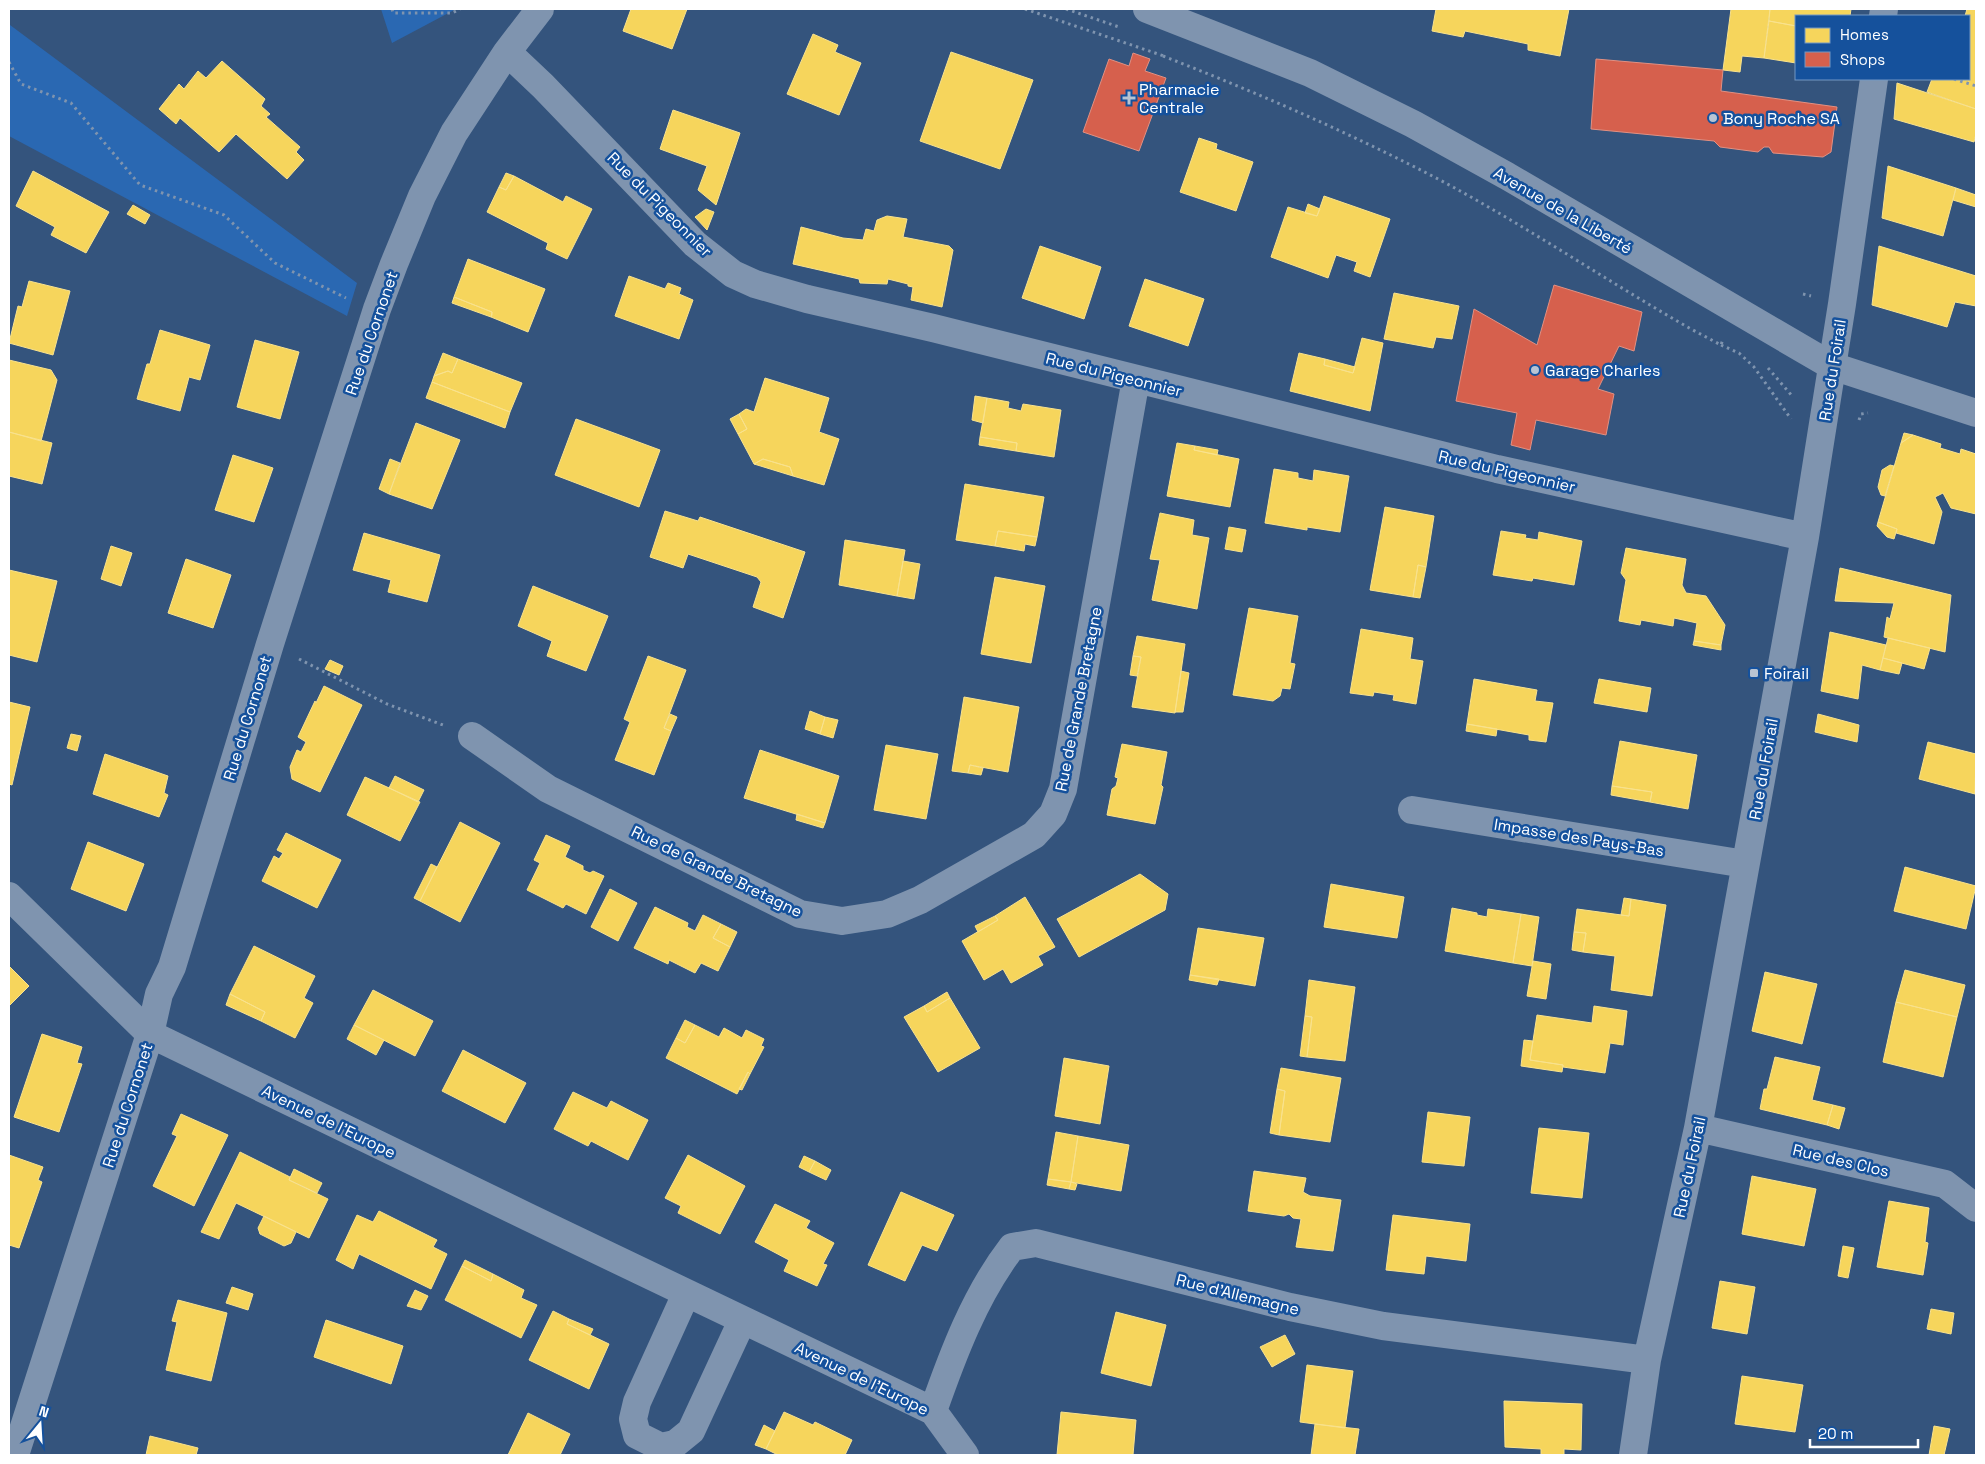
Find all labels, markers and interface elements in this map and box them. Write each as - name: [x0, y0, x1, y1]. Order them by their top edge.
- legend: [1795, 15, 1970, 80]
- text: Homes: [1840, 25, 1889, 44]
- text: Shops: [1840, 50, 1885, 69]
- place label: Pharmacie Centrale: [1139, 79, 1219, 118]
- marker: Pharmacie Centrale: [1123, 92, 1135, 104]
- place label: Bony Roche SA: [1723, 108, 1840, 129]
- marker: Bony Roche SA: [1707, 112, 1719, 124]
- street label: Rue du Pigeonnier: [603, 147, 717, 261]
- street label: Avenue de la Liberté: [1490, 162, 1636, 259]
- street label: Rue du Cornonet: [340, 268, 403, 398]
- street label: Rue du Foirail: [1814, 318, 1851, 423]
- street label: Rue du Pigeonnier: [1043, 347, 1184, 402]
- place label: Garage Charles: [1545, 360, 1661, 381]
- marker: Garage Charles: [1529, 364, 1541, 376]
- street label: Rue du Pigeonnier: [1436, 446, 1577, 497]
- street label: Rue de Grande Bretagne: [1050, 605, 1107, 793]
- street label: Rue du Cornonet: [218, 653, 277, 783]
- place label: Foirail: [1764, 663, 1809, 684]
- marker: Foirail: [1748, 667, 1760, 679]
- street label: Rue du Foirail: [1744, 717, 1783, 822]
- street label: Impasse des Pays-Bas: [1492, 814, 1665, 861]
- street label: Rue de Grande Bretagne: [628, 821, 806, 922]
- street label: Rue du Cornonet: [97, 1040, 158, 1170]
- street label: Avenue de l'Europe: [258, 1080, 399, 1163]
- street label: Rue du Foirail: [1669, 1115, 1710, 1220]
- street label: Rue des Clos: [1791, 1139, 1891, 1182]
- street label: Rue d'Allemagne: [1174, 1269, 1302, 1320]
- street label: Avenue de l'Europe: [791, 1337, 932, 1420]
- north arrow: [15, 1399, 65, 1449]
- text: N: [37, 1402, 51, 1422]
- scale bar: [1810, 1416, 1918, 1448]
- text: 20 m: [1818, 1424, 1853, 1443]

